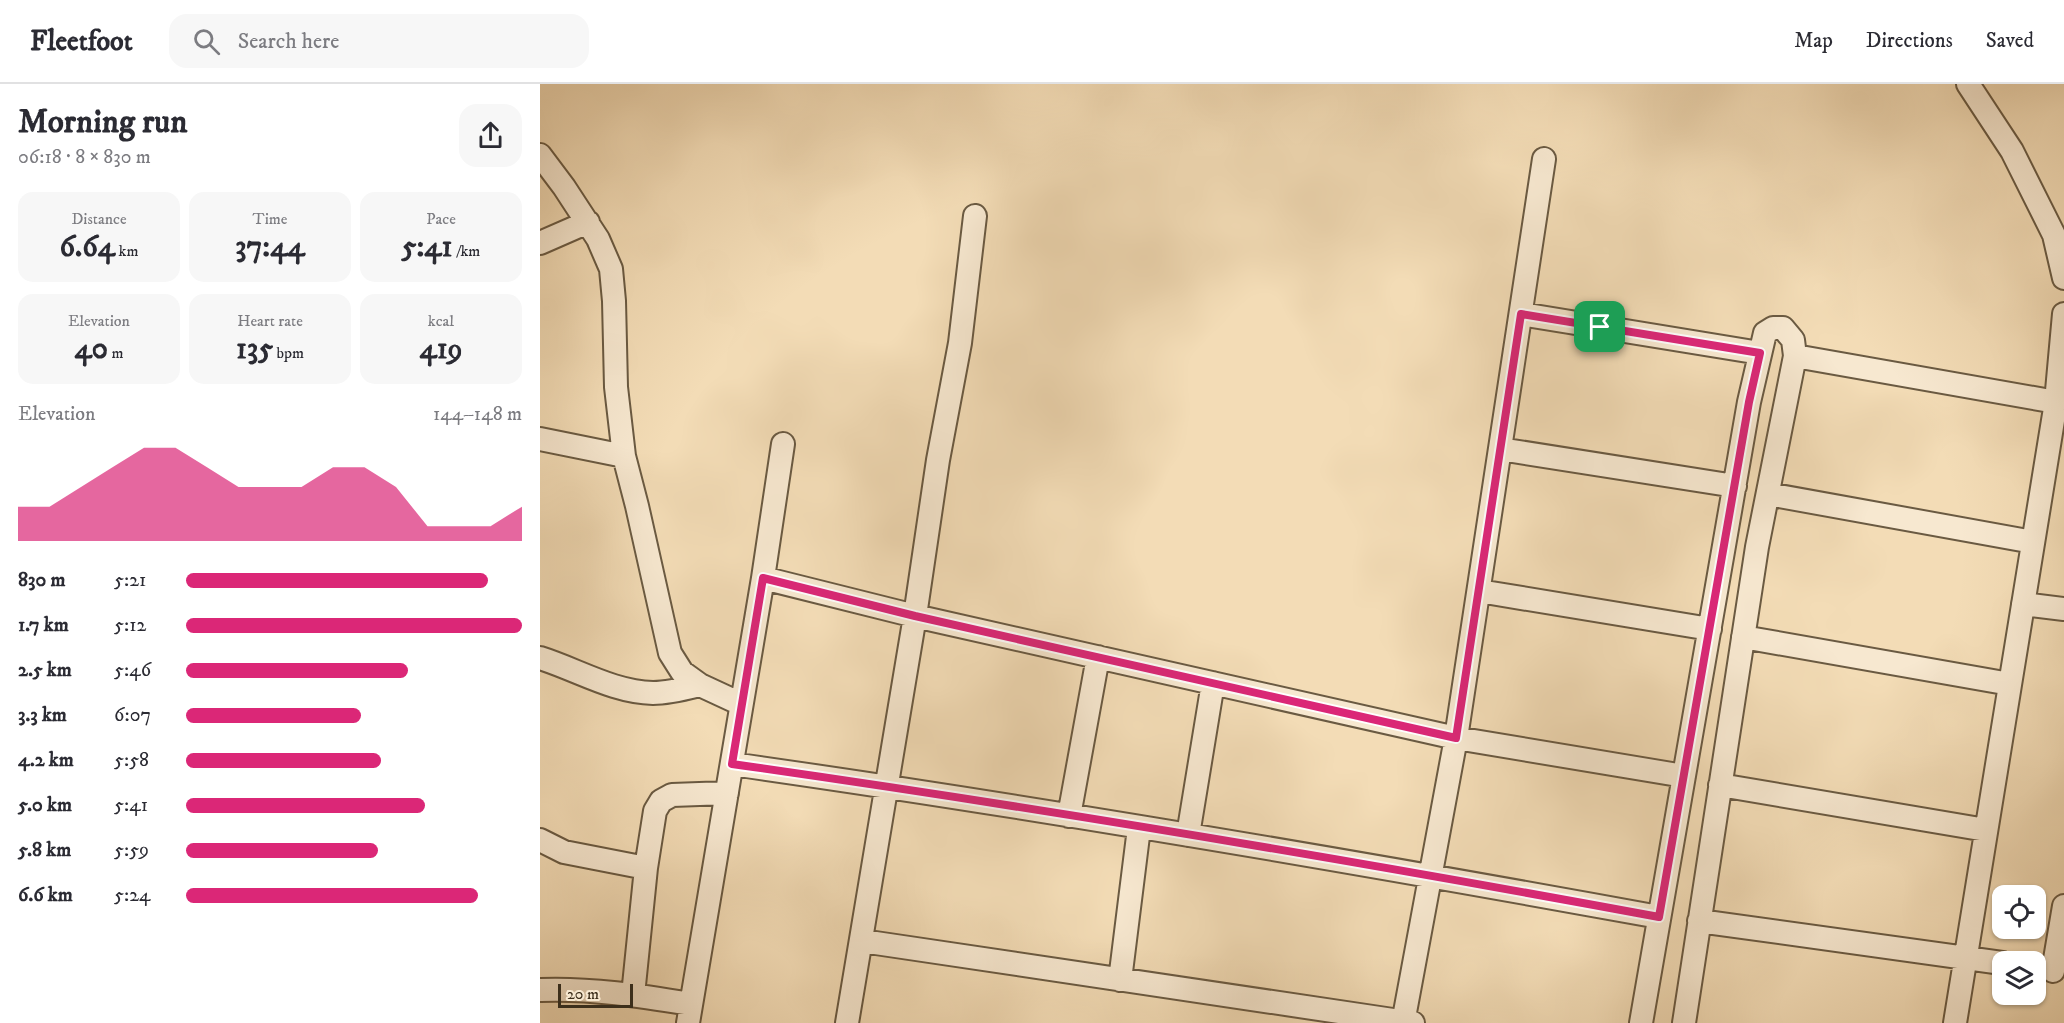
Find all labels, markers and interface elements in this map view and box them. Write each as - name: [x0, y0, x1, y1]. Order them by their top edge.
- search box: [169, 14, 589, 68]
- text: Fleetfoot: [30, 24, 133, 59]
- icon: search: [190, 25, 223, 58]
- text: Search here: [238, 28, 339, 55]
- text: Map: [1794, 28, 1833, 54]
- text: Directions: [1866, 28, 1953, 54]
- text: Saved: [1986, 28, 2034, 54]
- text: Morning run: [18, 102, 187, 143]
- button: share: [459, 104, 522, 167]
- text: 06:18 · 8 × 830 m: [18, 145, 151, 170]
- text: Distance: [71, 209, 127, 229]
- text: Time: [253, 209, 287, 229]
- text: Pace: [426, 209, 456, 229]
- text: 6.64: [60, 229, 115, 266]
- text: 37:44: [235, 229, 305, 266]
- text: 5:41: [402, 229, 453, 266]
- text: km: [115, 241, 139, 261]
- text: /km: [453, 241, 480, 261]
- pin: [1574, 301, 1625, 352]
- icon: arrive: [1583, 310, 1616, 343]
- text: Elevation: [68, 311, 130, 331]
- text: Heart rate: [237, 311, 303, 331]
- text: kcal: [428, 311, 454, 331]
- text: 40: [75, 331, 108, 368]
- text: 135: [236, 331, 273, 368]
- text: 419: [419, 331, 463, 368]
- text: m: [108, 343, 123, 363]
- text: bpm: [273, 343, 304, 363]
- text: Elevation: [18, 402, 95, 427]
- text: 144–148 m: [433, 402, 522, 427]
- text: 830 m: [18, 568, 66, 593]
- text: 5:21: [114, 568, 146, 593]
- text: 1.7 km: [18, 613, 69, 638]
- text: 5:12: [114, 613, 146, 638]
- text: 2.5 km: [18, 658, 72, 683]
- text: 5:46: [114, 658, 151, 683]
- text: 3.3 km: [18, 703, 67, 728]
- text: 6:07: [114, 703, 151, 728]
- text: 4.2 km: [18, 748, 74, 773]
- text: 5:58: [114, 748, 149, 773]
- text: 5.0 km: [18, 793, 72, 818]
- text: 5:41: [114, 793, 148, 818]
- text: 5.8 km: [18, 838, 71, 863]
- text: 5:59: [114, 838, 149, 863]
- text: 6.6 km: [18, 883, 73, 908]
- text: 5:24: [114, 883, 151, 908]
- map controls: [1992, 885, 2046, 1005]
- button: locate: [1992, 885, 2046, 939]
- button: layers: [1992, 951, 2046, 1005]
- scale bar: [558, 981, 633, 1008]
- text: 20 m: [567, 984, 599, 1004]

